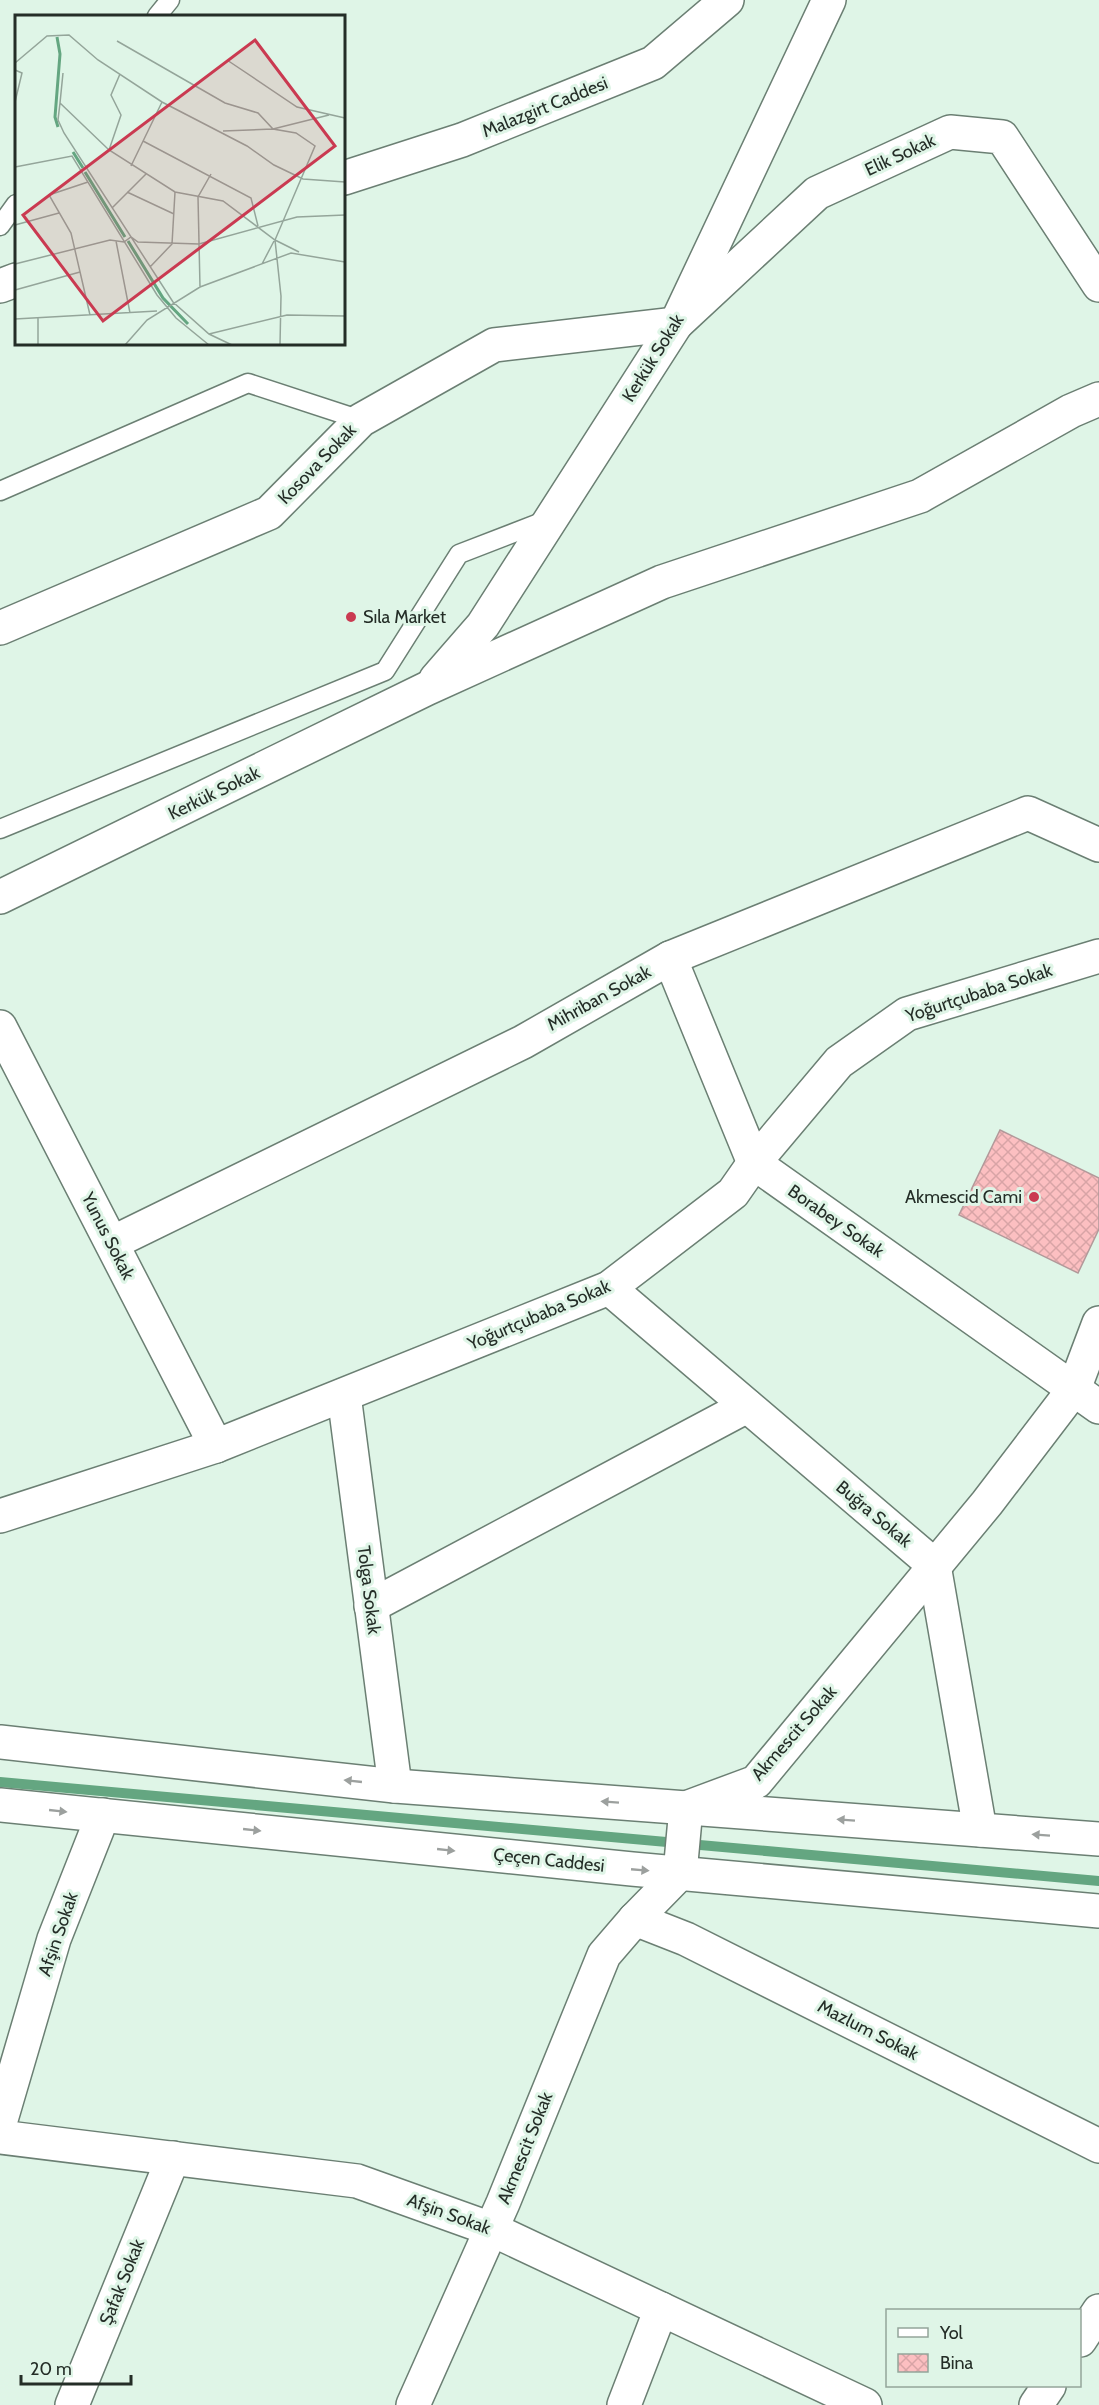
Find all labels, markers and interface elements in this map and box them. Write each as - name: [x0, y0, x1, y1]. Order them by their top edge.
- inset map: [15, 15, 345, 345]
- street label: Malazgirt Caddesi: [479, 72, 611, 142]
- street label: Elik Sokak: [861, 129, 940, 181]
- street label: Kerkük Sokak: [617, 309, 689, 406]
- street label: Kosova Sokak: [273, 419, 361, 509]
- place label: Sıla Market: [363, 606, 446, 628]
- marker: Sıla Market: [344, 610, 358, 624]
- street label: Kerkük Sokak: [165, 761, 264, 825]
- street label: Yoğurtçubaba Sokak: [902, 959, 1056, 1027]
- street label: Mihriban Sokak: [543, 960, 656, 1036]
- street label: Borabey Sokak: [784, 1180, 889, 1263]
- place label: Akmescid Cami: [905, 1186, 1022, 1208]
- street label: Yunus Sokak: [76, 1188, 140, 1284]
- marker: Akmescid Cami: [1027, 1190, 1041, 1204]
- street label: Yoğurtçubaba Sokak: [464, 1275, 614, 1355]
- street label: Buğra Sokak: [832, 1476, 917, 1553]
- street label: Tolga Sokak: [353, 1544, 385, 1636]
- street label: Akmescit Sokak: [747, 1680, 842, 1785]
- one-way arrow: [343, 1776, 362, 1786]
- one-way arrow: [600, 1797, 619, 1807]
- one-way arrow: [49, 1806, 68, 1816]
- one-way arrow: [837, 1815, 856, 1825]
- one-way arrow: [243, 1826, 262, 1835]
- one-way arrow: [1031, 1830, 1050, 1840]
- street label: Çeçen Caddesi: [492, 1843, 606, 1877]
- one-way arrow: [437, 1845, 456, 1855]
- one-way arrow: [631, 1865, 650, 1875]
- street label: Afşin Sokak: [33, 1888, 83, 1979]
- street label: Mazlum Sokak: [814, 1995, 923, 2065]
- street label: Akmescit Sokak: [493, 2088, 558, 2207]
- street label: Afşin Sokak: [404, 2189, 495, 2240]
- street label: Şafak Sokak: [95, 2235, 150, 2328]
- legend: [886, 2309, 1081, 2387]
- text: Yol: [939, 2322, 964, 2344]
- scale bar: [21, 2348, 130, 2386]
- text: Bina: [940, 2352, 974, 2374]
- text: 20 m: [30, 2358, 72, 2380]

